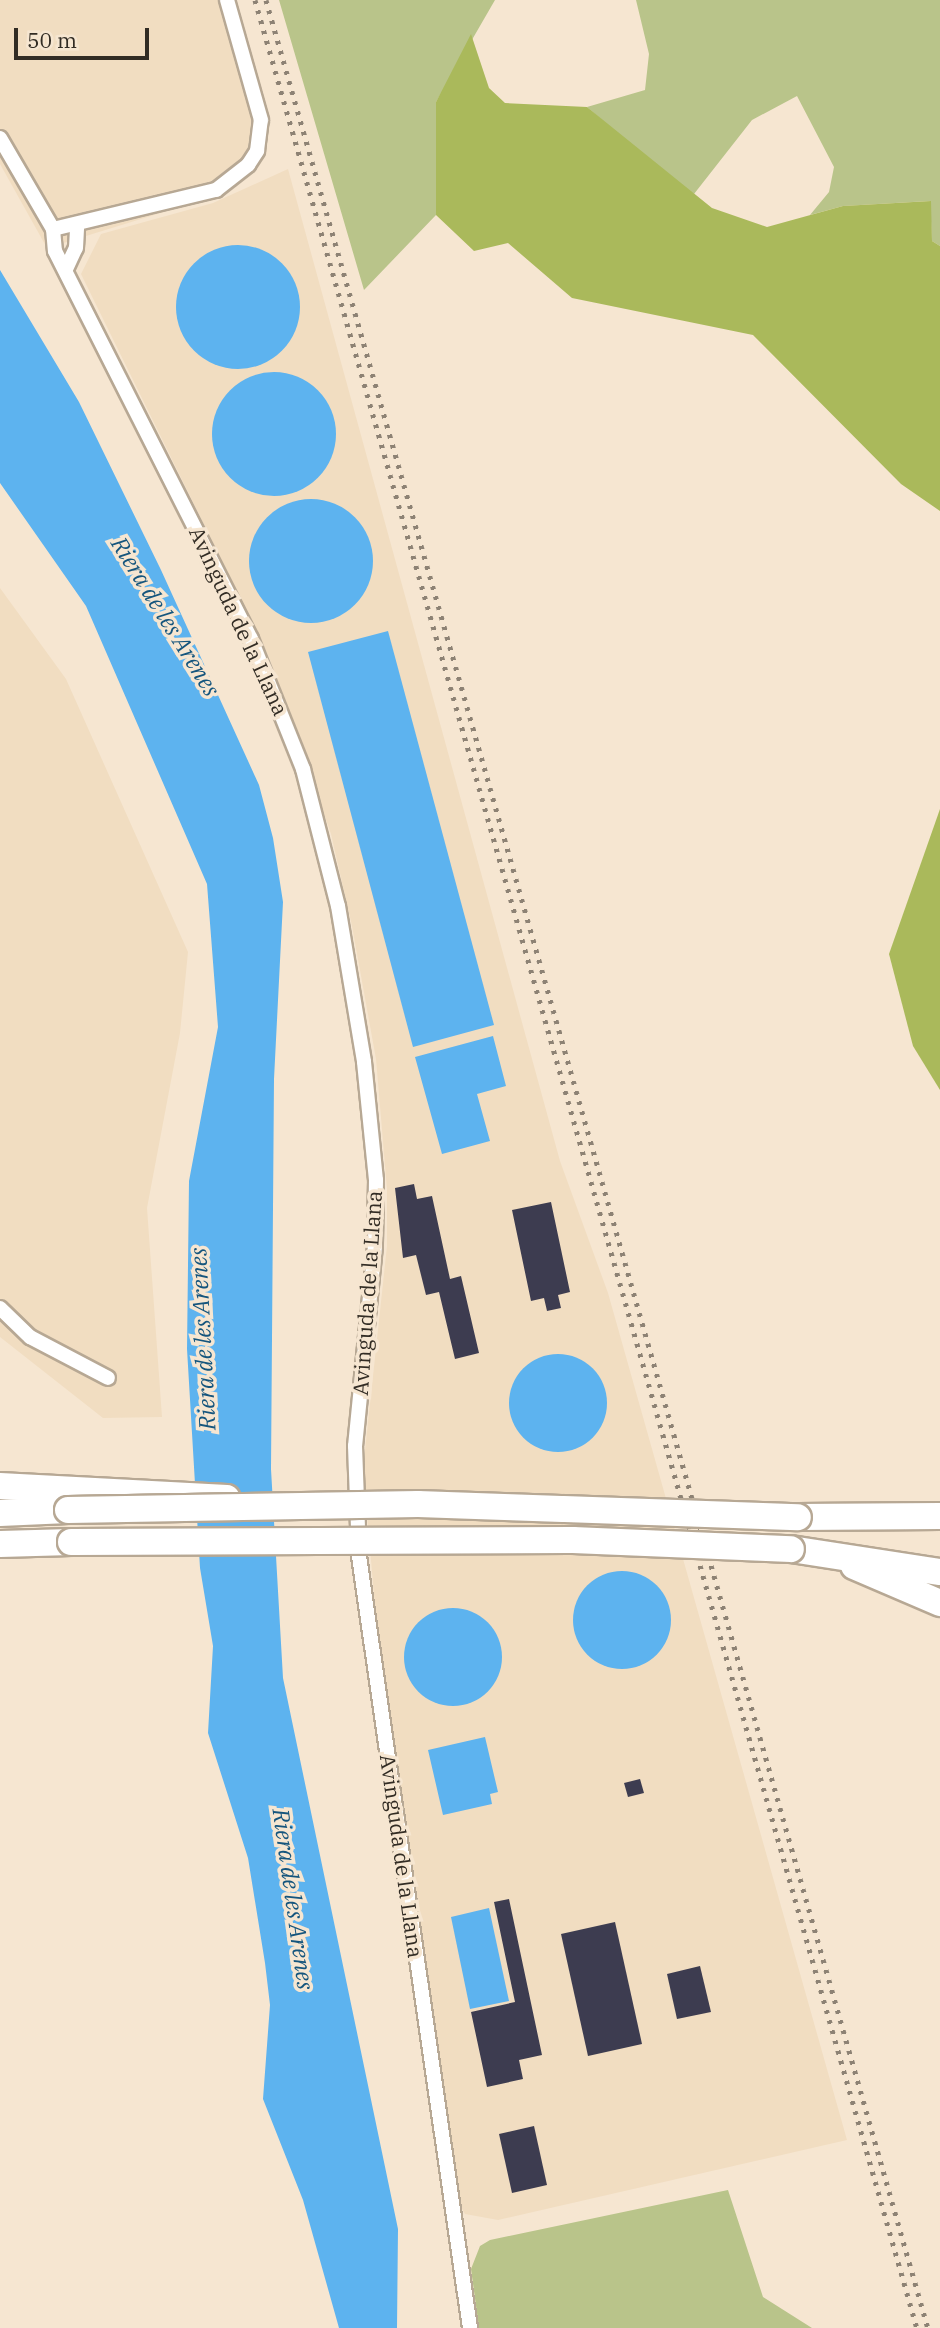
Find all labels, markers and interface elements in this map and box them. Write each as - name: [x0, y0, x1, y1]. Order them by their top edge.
- scale bar: [18, 14, 152, 58]
- text: 50 m: [27, 26, 77, 54]
- street label: Avinguda de la Llana: [184, 523, 294, 719]
- water label: Riera de les Arenes: [106, 531, 226, 701]
- street label: Avinguda de la Llana: [347, 1190, 387, 1396]
- water label: Riera de les Arenes: [183, 1247, 221, 1431]
- street label: Avinguda de la Llana: [375, 1753, 429, 1959]
- water label: Riera de les Arenes: [268, 1807, 320, 1991]

